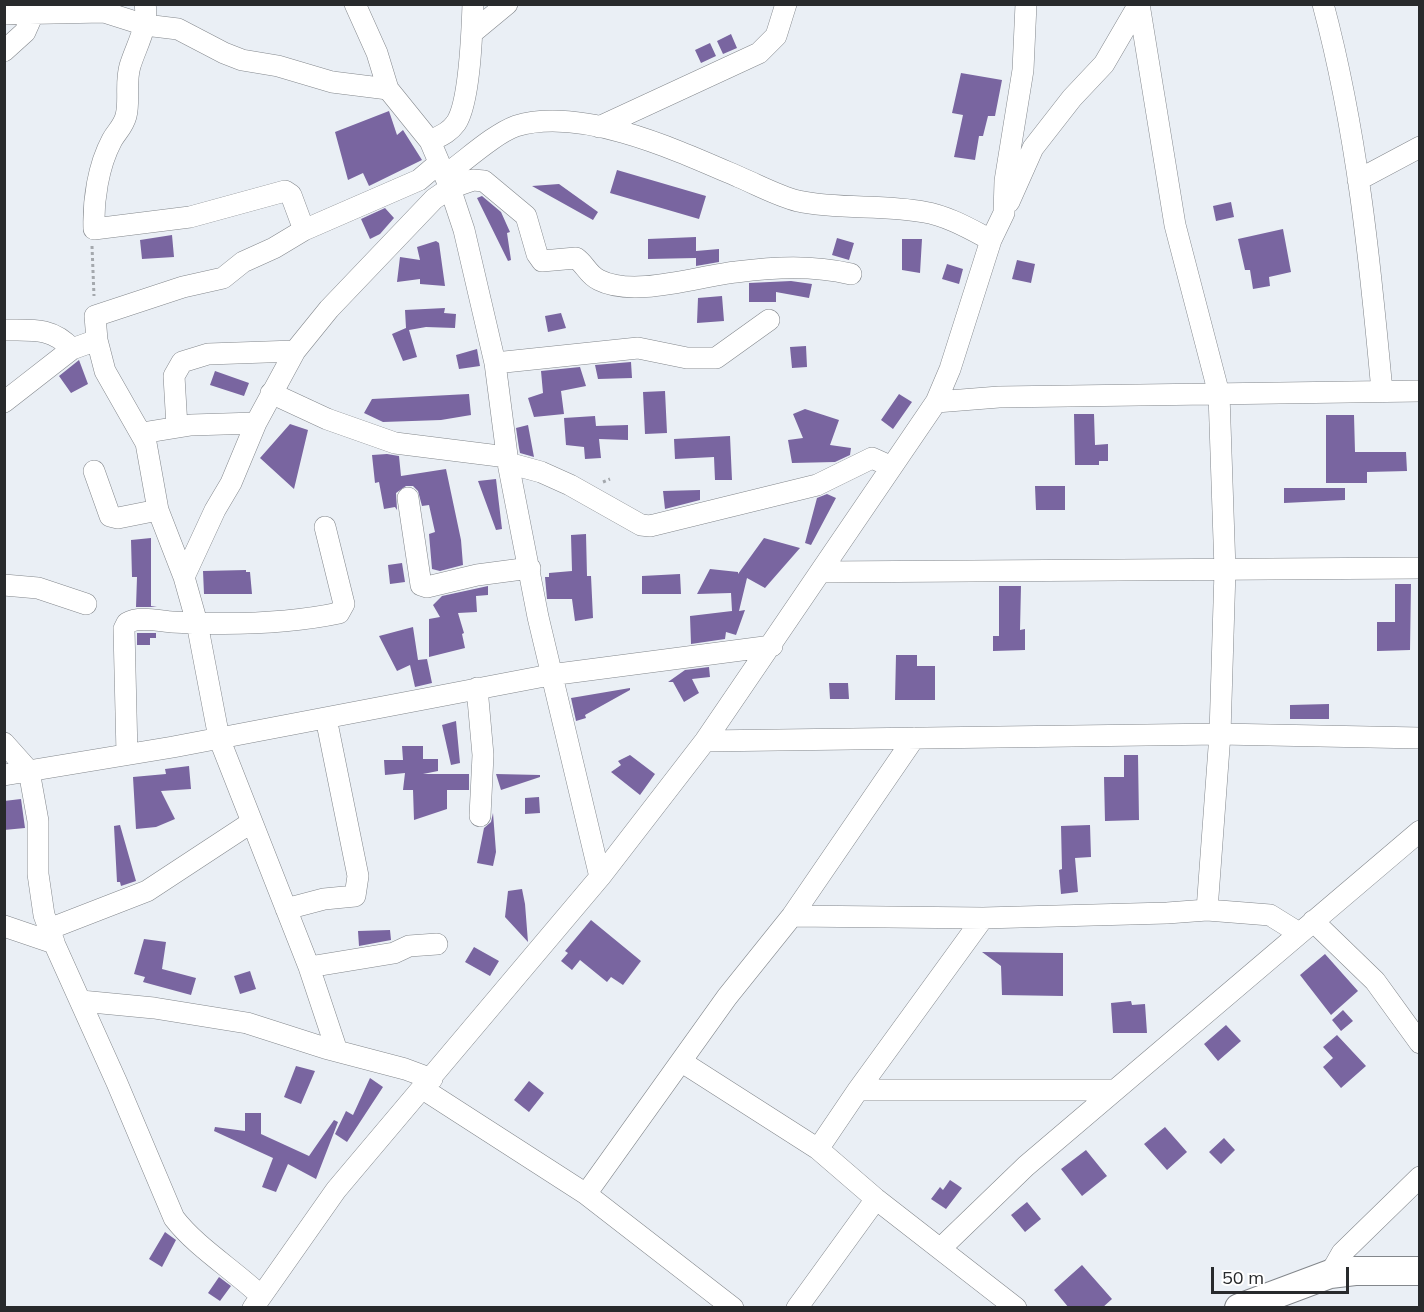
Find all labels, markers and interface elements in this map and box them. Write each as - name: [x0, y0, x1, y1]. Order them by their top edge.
- scale bar: [1214, 1255, 1352, 1293]
- text: 50 m: [1222, 1266, 1264, 1289]

